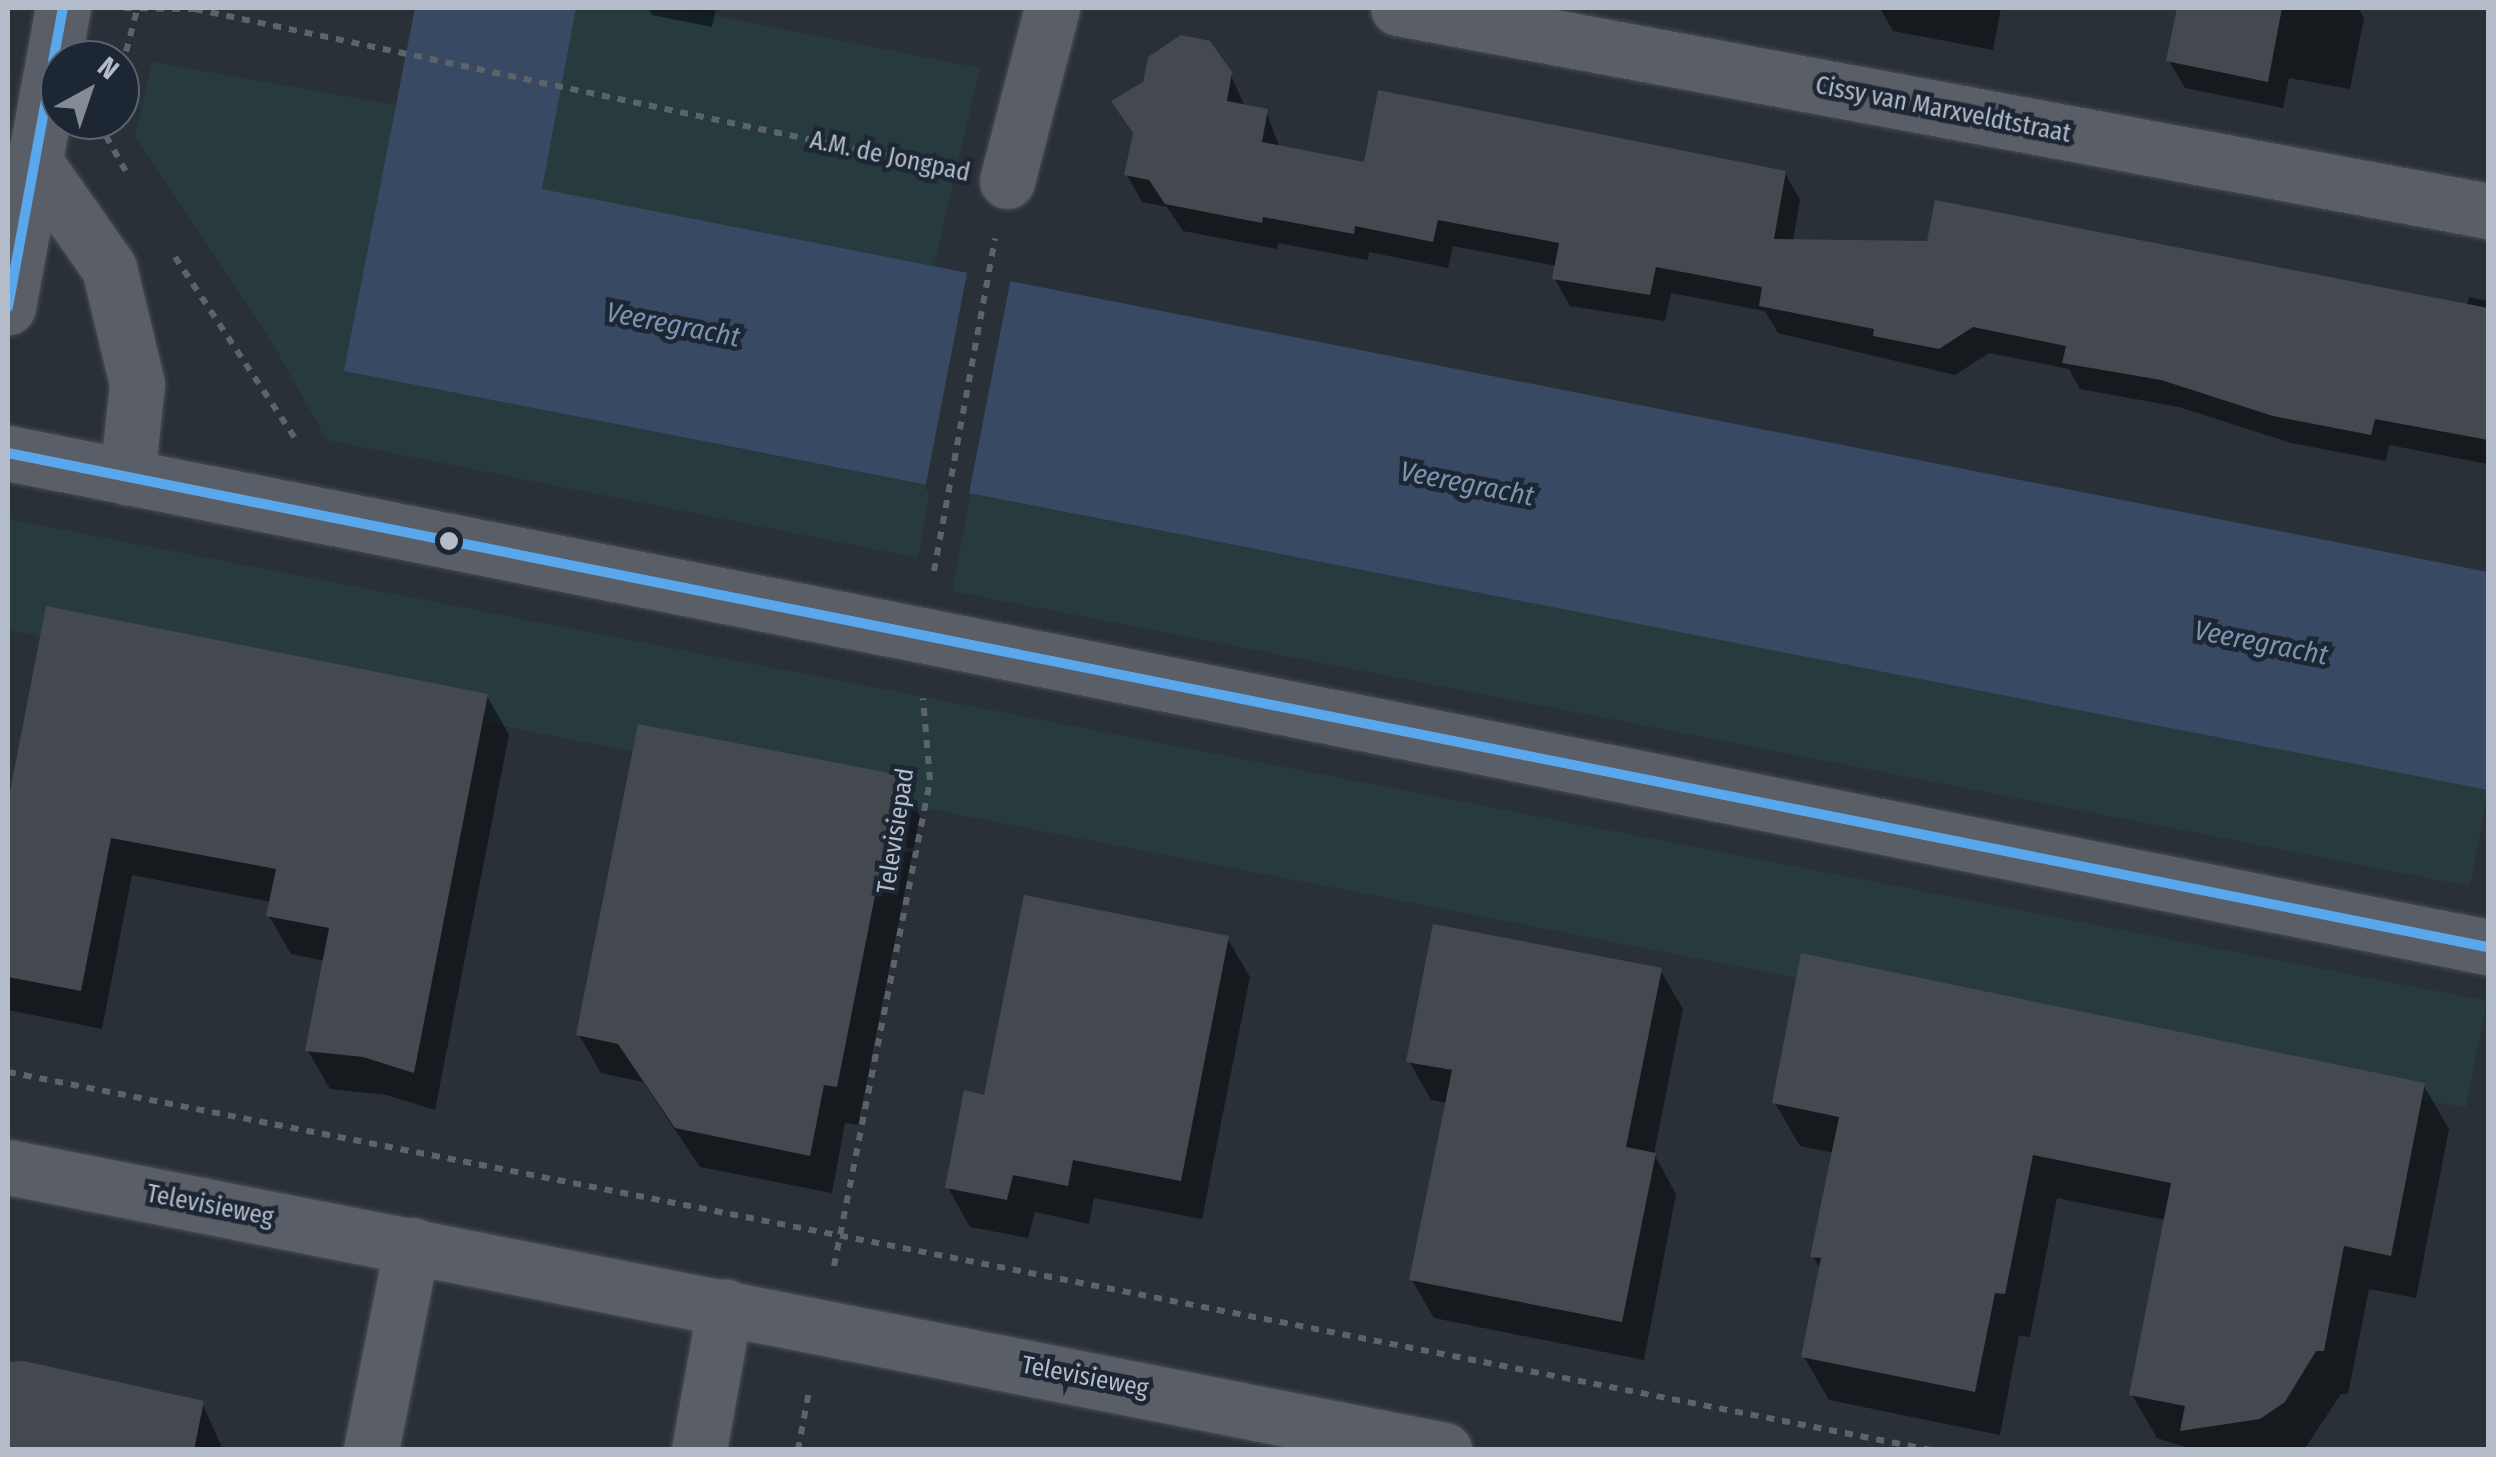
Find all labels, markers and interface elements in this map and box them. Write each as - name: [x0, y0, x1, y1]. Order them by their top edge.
- north arrow: [40, 40, 140, 140]
- text: N: [91, 50, 125, 86]
- street label: Cissy van Marxveldtstraat: [1813, 71, 2073, 149]
- street label: A.M. de Jongpad: [807, 125, 973, 189]
- water label: Veeregracht: [603, 296, 743, 354]
- water label: Veeregracht: [1397, 455, 1537, 513]
- unlabelled marker: [439, 531, 459, 551]
- water label: Veeregracht: [2191, 614, 2331, 672]
- street label: Televisiepad: [871, 766, 921, 896]
- street label: Televisieweg: [144, 1179, 276, 1233]
- street label: Televisieweg: [1019, 1350, 1151, 1404]

